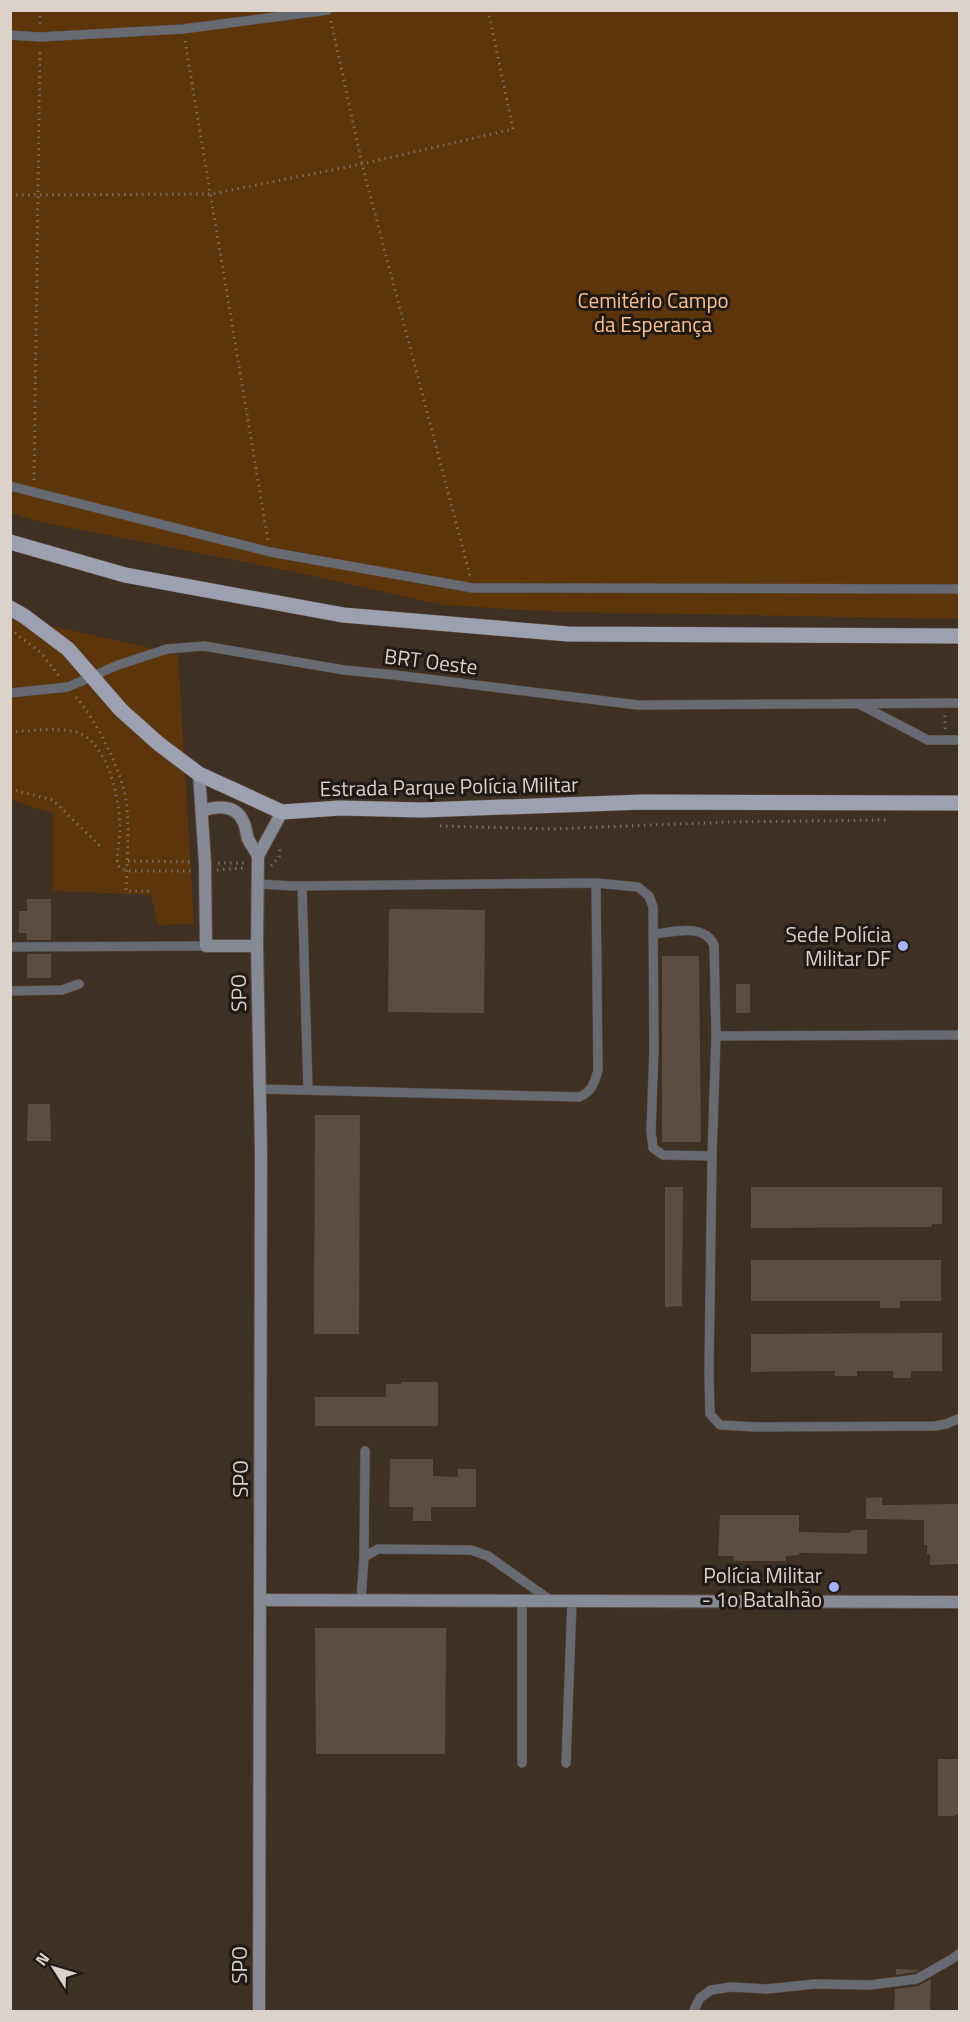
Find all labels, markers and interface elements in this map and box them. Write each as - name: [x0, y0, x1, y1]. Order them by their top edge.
- park label: Cemitério Campo da Esperança: [577, 284, 729, 340]
- street label: BRT Oeste: [383, 639, 479, 683]
- street label: Estrada Parque Polícia Militar: [319, 768, 579, 804]
- place label: Sede Polícia Militar DF: [785, 918, 891, 974]
- marker: Sede Polícia Militar DF: [896, 939, 910, 953]
- street label: SPO: [222, 974, 254, 1012]
- street label: SPO: [224, 1460, 256, 1498]
- place label: Polícia Militar - 1o Batalhão: [702, 1559, 822, 1615]
- marker: Polícia Militar - 1o Batalhão: [827, 1580, 841, 1594]
- north arrow: [24, 1938, 84, 1998]
- street label: SPO: [223, 1946, 255, 1984]
- text: N: [29, 1947, 55, 1971]

